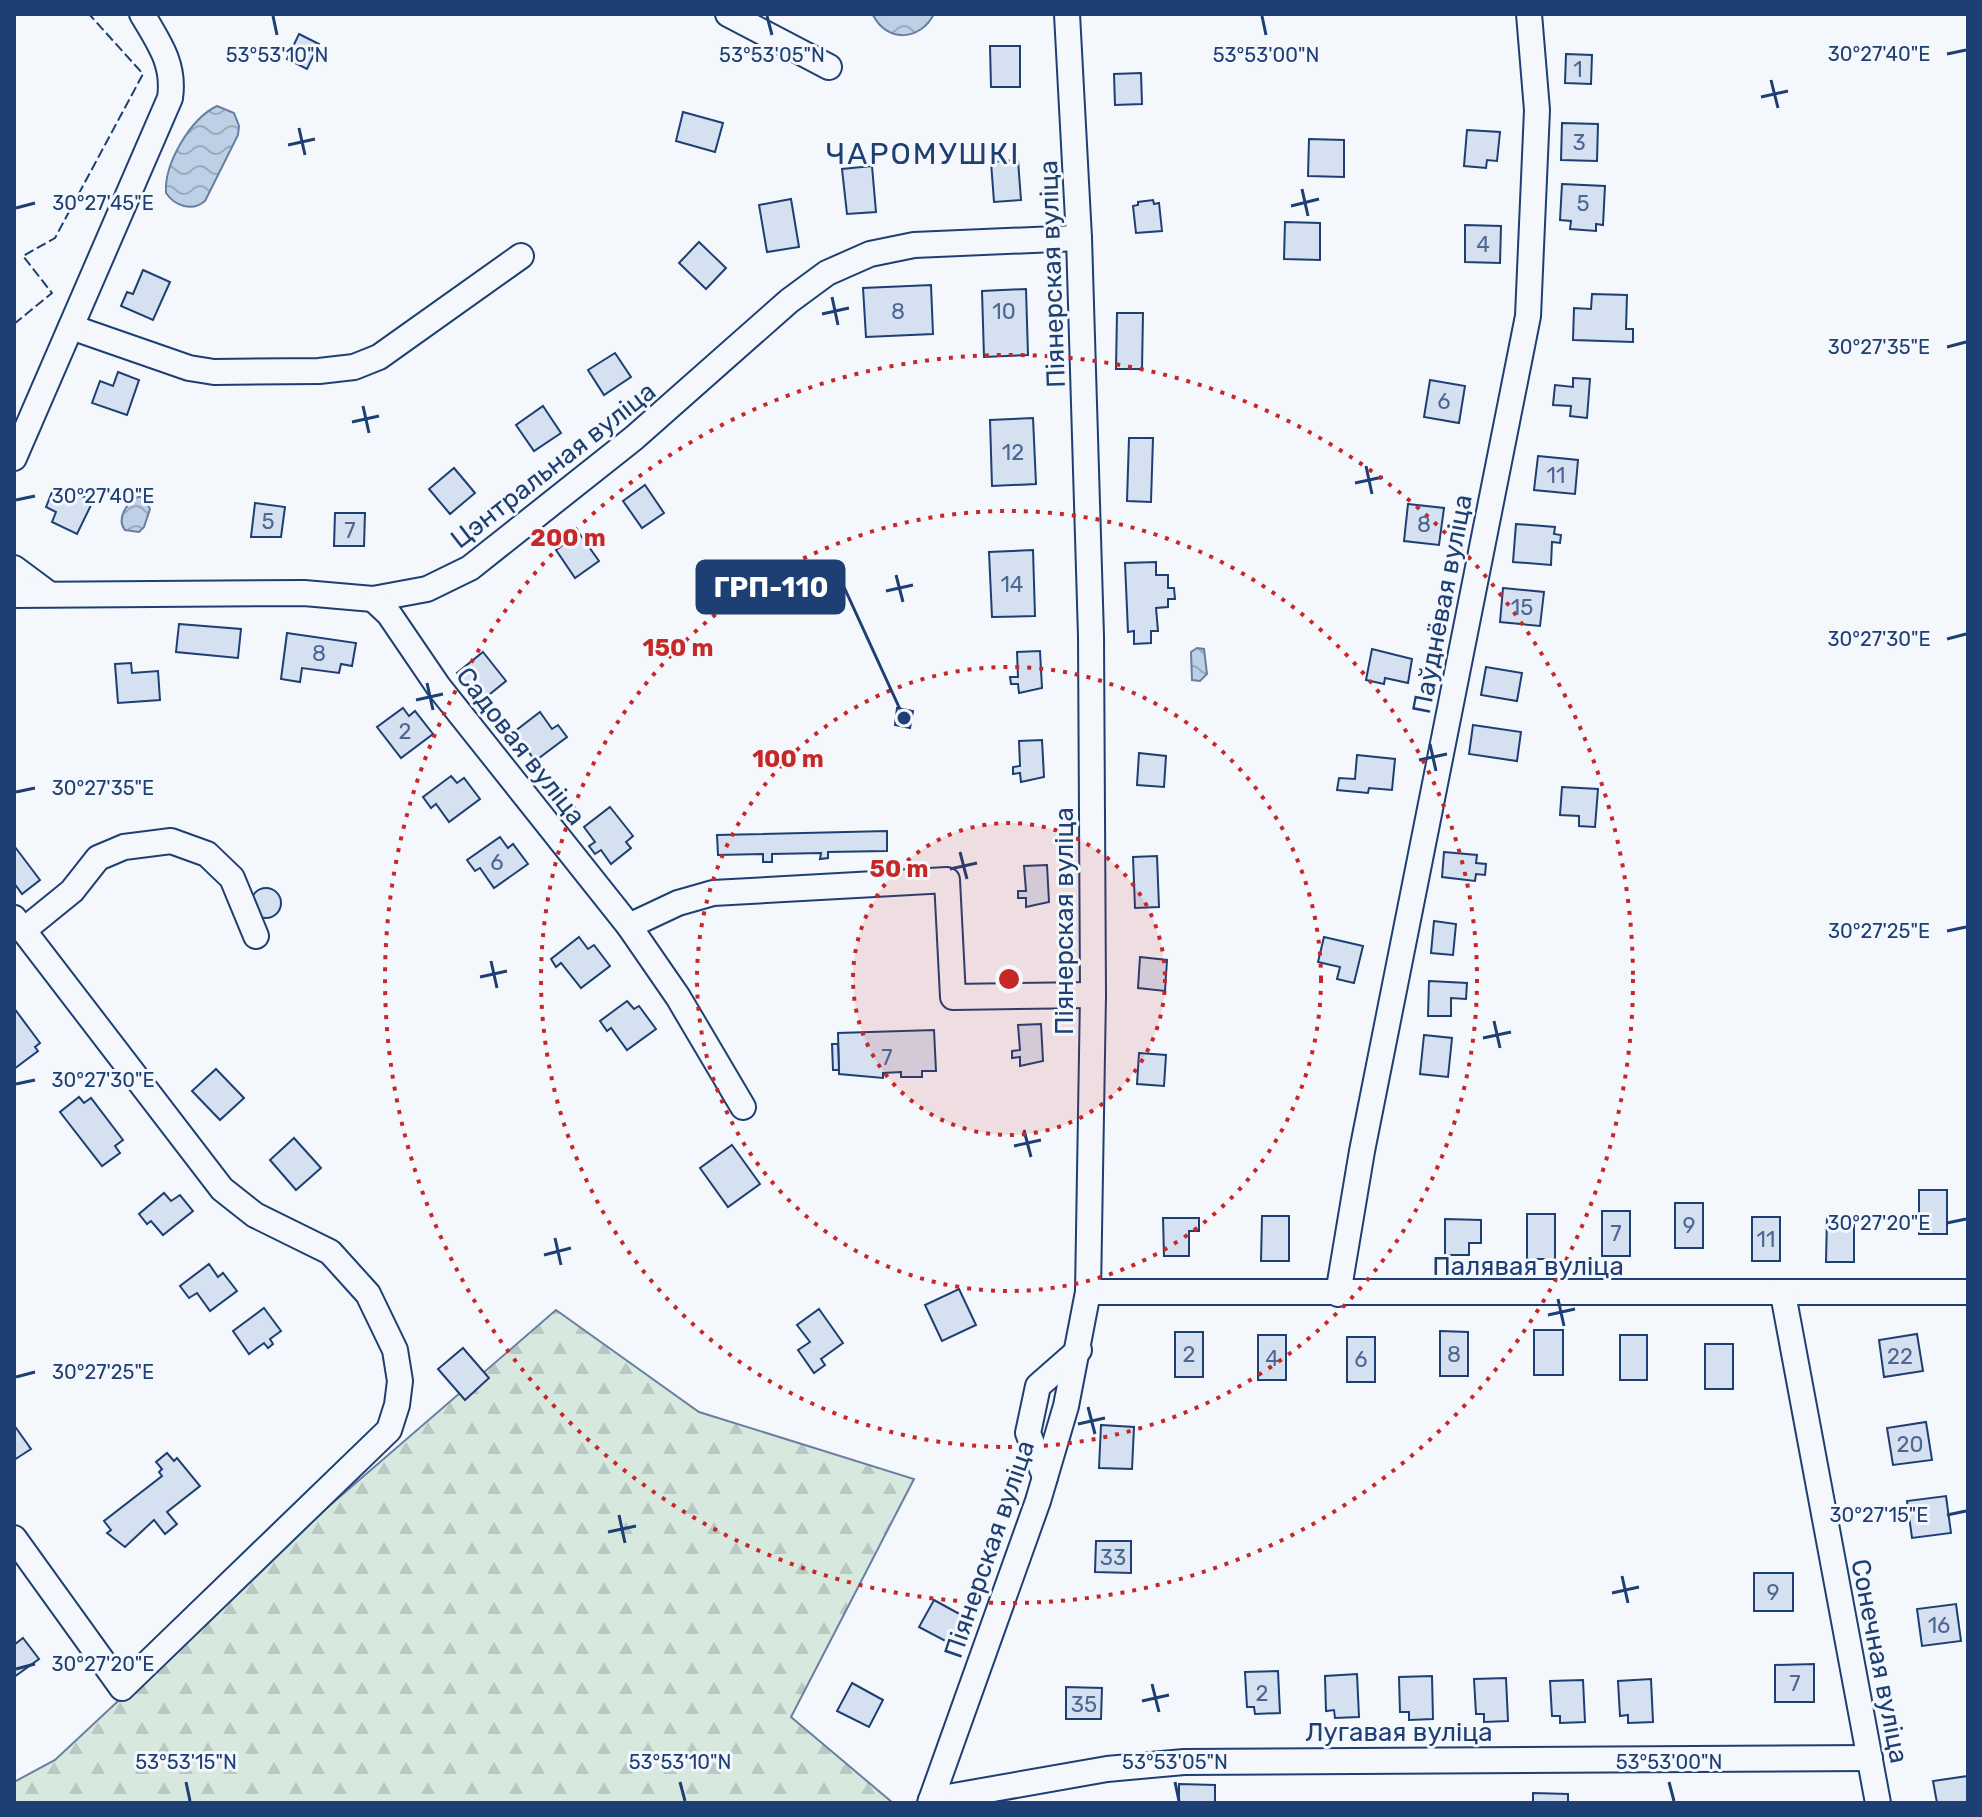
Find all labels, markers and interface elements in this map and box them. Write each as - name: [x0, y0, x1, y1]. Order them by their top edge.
- text: 30°27'40"E: [1828, 42, 1930, 66]
- text: 53°53'10"N: [226, 43, 328, 67]
- text: 53°53'05"N: [719, 43, 825, 67]
- text: 53°53'00"N: [1213, 43, 1319, 67]
- house number: 1: [1573, 56, 1583, 83]
- house number: 3: [1572, 129, 1586, 156]
- district label: ЧАРОМУШКІ: [826, 136, 1020, 172]
- street label: Піянерская вуліца: [1033, 160, 1072, 388]
- house number: 5: [1576, 190, 1590, 217]
- text: 30°27'45"E: [52, 191, 154, 215]
- house number: 4: [1476, 231, 1490, 258]
- house number: 8: [891, 298, 905, 325]
- house number: 10: [992, 298, 1016, 325]
- text: 30°27'35"E: [1828, 335, 1930, 359]
- street label: Цэнтральная вуліца: [445, 376, 662, 555]
- house number: 6: [1437, 388, 1451, 415]
- house number: 12: [1002, 439, 1024, 466]
- house number: 11: [1547, 462, 1565, 489]
- text: 30°27'40"E: [52, 484, 154, 508]
- street label: Паўднёвая вуліца: [1406, 492, 1479, 716]
- house number: 5: [261, 508, 275, 535]
- house number: 8: [1417, 511, 1431, 538]
- house number: 7: [344, 517, 356, 544]
- text: 200 m: [530, 524, 606, 552]
- callout: ГРП-110: [697, 561, 844, 613]
- text: ГРП-110: [714, 571, 828, 604]
- house number: 14: [1000, 571, 1024, 598]
- house number: 15: [1511, 594, 1533, 621]
- text: 30°27'30"E: [1827, 627, 1931, 651]
- text: 150 m: [643, 634, 713, 662]
- house number: 8: [312, 640, 326, 667]
- street label: Садовая вуліца: [449, 661, 592, 831]
- house number: 2: [399, 718, 411, 745]
- text: 100 m: [752, 745, 824, 773]
- text: 30°27'35"E: [52, 776, 154, 800]
- street label: Піянерская вуліца: [1049, 807, 1080, 1035]
- house number: 6: [490, 849, 504, 876]
- text: 50 m: [870, 855, 928, 883]
- text: 30°27'25"E: [1828, 919, 1930, 943]
- centre of rings: [995, 965, 1023, 993]
- house number: 7: [881, 1044, 893, 1071]
- text: 30°27'30"E: [51, 1068, 155, 1092]
- text: 30°27'20"E: [1828, 1211, 1930, 1235]
- house number: 9: [1682, 1212, 1696, 1239]
- house number: 7: [1610, 1220, 1622, 1247]
- house number: 11: [1757, 1226, 1775, 1253]
- street label: Палявая вуліца: [1432, 1251, 1624, 1282]
- house number: 2: [1183, 1341, 1195, 1368]
- house number: 8: [1447, 1341, 1461, 1368]
- house number: 22: [1887, 1343, 1913, 1370]
- house number: 4: [1265, 1345, 1279, 1372]
- house number: 6: [1354, 1346, 1368, 1373]
- text: 30°27'25"E: [52, 1360, 154, 1384]
- house number: 20: [1897, 1431, 1923, 1458]
- street label: Піянерская вуліца: [938, 1436, 1041, 1662]
- text: 30°27'15"E: [1830, 1503, 1928, 1527]
- house number: 33: [1100, 1544, 1126, 1571]
- street label: Сонечная вуліца: [1844, 1556, 1915, 1766]
- house number: 9: [1766, 1579, 1780, 1606]
- house number: 16: [1928, 1612, 1950, 1639]
- text: 30°27'20"E: [52, 1652, 154, 1676]
- house number: 7: [1789, 1670, 1801, 1697]
- house number: 2: [1256, 1680, 1268, 1707]
- house number: 35: [1071, 1691, 1097, 1718]
- street label: Лугавая вуліца: [1305, 1717, 1493, 1748]
- text: 53°53'15"N: [135, 1750, 237, 1774]
- text: 53°53'10"N: [629, 1750, 731, 1774]
- text: 53°53'05"N: [1122, 1750, 1228, 1774]
- text: 53°53'00"N: [1616, 1750, 1722, 1774]

